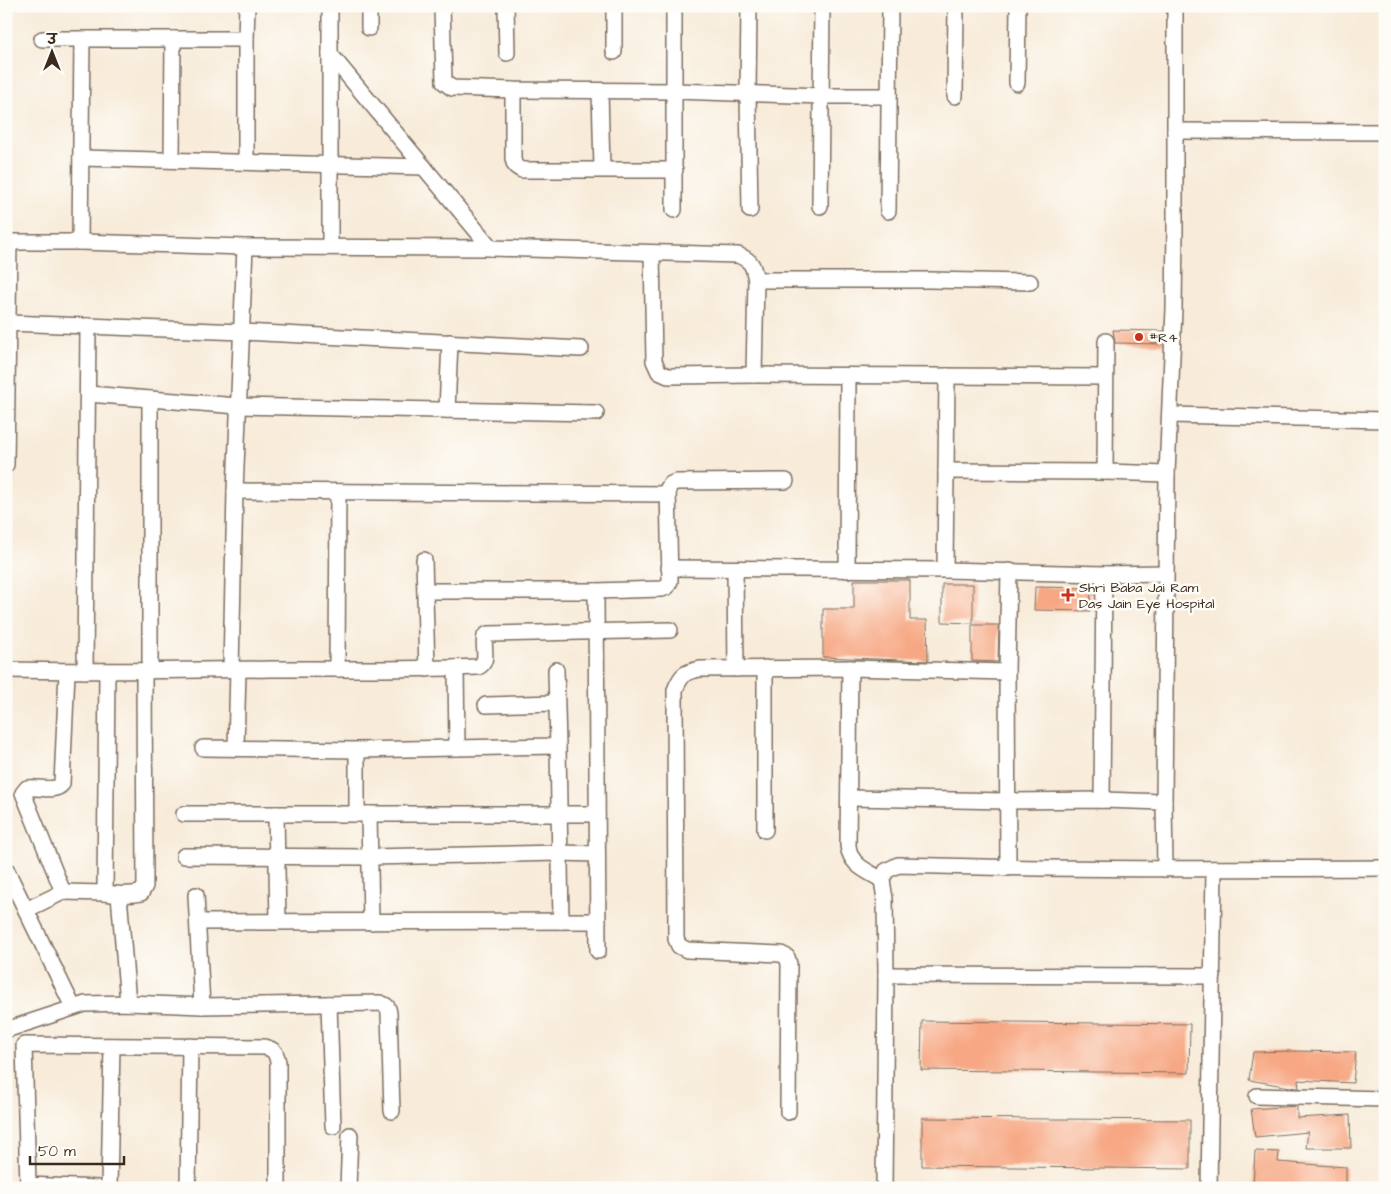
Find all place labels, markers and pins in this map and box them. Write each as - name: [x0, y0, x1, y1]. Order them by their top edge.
- place label: #R4: [1149, 328, 1178, 348]
- marker: #R4: [1133, 331, 1145, 343]
- place label: Shri Baba Jai Ram Das Jain Eye Hospital: [1079, 578, 1215, 614]
- marker: Shri Baba Jai Ram Das Jain Eye Hospital: [1061, 588, 1075, 602]

